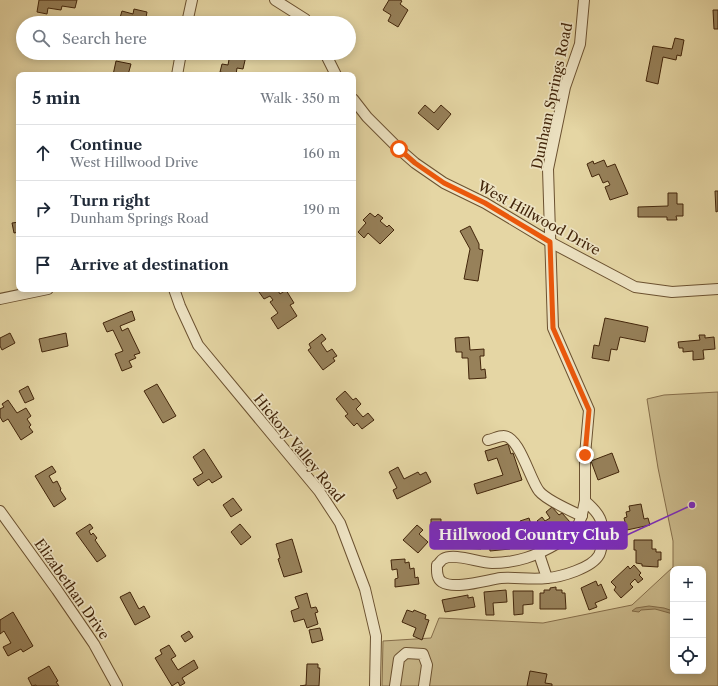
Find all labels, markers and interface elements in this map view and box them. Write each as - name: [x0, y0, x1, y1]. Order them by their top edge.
- search box: [16, 16, 356, 60]
- street label: Dunham Springs Road: [528, 21, 576, 171]
- icon: search: [30, 27, 52, 49]
- text: Search here: [62, 29, 147, 48]
- text: 5 min: [32, 88, 80, 108]
- text: Walk · 350 m: [260, 90, 340, 106]
- text: Continue: [70, 135, 142, 154]
- route start: [390, 140, 408, 158]
- icon: ahead: [32, 142, 54, 164]
- text: 160 m: [303, 145, 340, 161]
- text: West Hillwood Drive: [70, 154, 198, 170]
- street label: West Hillwood Drive: [473, 176, 604, 259]
- text: Turn right: [70, 191, 150, 210]
- icon: right: [32, 198, 54, 220]
- text: 190 m: [303, 201, 340, 217]
- text: Dunham Springs Road: [70, 210, 209, 226]
- icon: arrive: [32, 254, 54, 276]
- text: Arrive at destination: [70, 255, 229, 274]
- street label: Hickory Valley Road: [250, 390, 348, 506]
- route end: [576, 446, 594, 464]
- callout: Hillwood Country Club: [430, 522, 627, 549]
- text: Hillwood Country Club: [438, 525, 620, 544]
- street label: Elizabethan Drive: [31, 535, 114, 643]
- map controls: [670, 566, 706, 674]
- button: +: [670, 566, 706, 602]
- button: −: [670, 602, 706, 638]
- button: locate: [670, 638, 706, 674]

